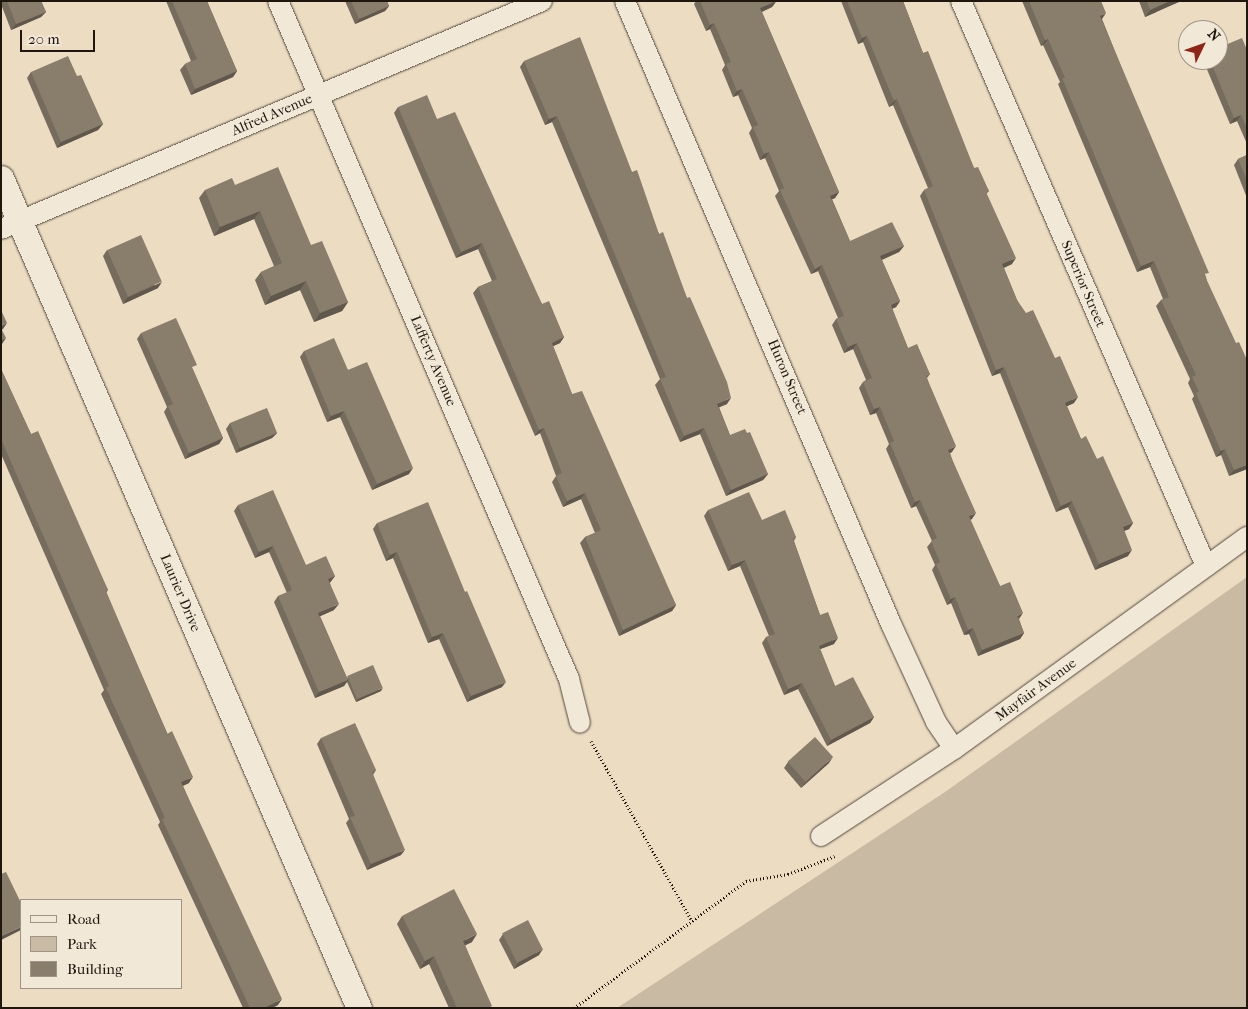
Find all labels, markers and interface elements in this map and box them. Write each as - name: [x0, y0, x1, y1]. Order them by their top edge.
- scale bar: [22, 20, 98, 52]
- north arrow: [1178, 20, 1228, 70]
- text: N: [1204, 26, 1224, 45]
- text: 20 m: [28, 30, 60, 48]
- street label: Alfred Avenue: [229, 90, 315, 140]
- street label: Superior Street: [1057, 238, 1109, 330]
- street label: Lafferty Avenue: [406, 313, 460, 409]
- street label: Huron Street: [764, 337, 810, 417]
- street label: Laurier Drive: [156, 552, 204, 634]
- street label: Mayfair Avenue: [992, 655, 1080, 725]
- legend: [20, 899, 182, 989]
- text: Road: [67, 910, 100, 928]
- text: Park: [67, 935, 97, 953]
- text: Building: [67, 960, 123, 978]

